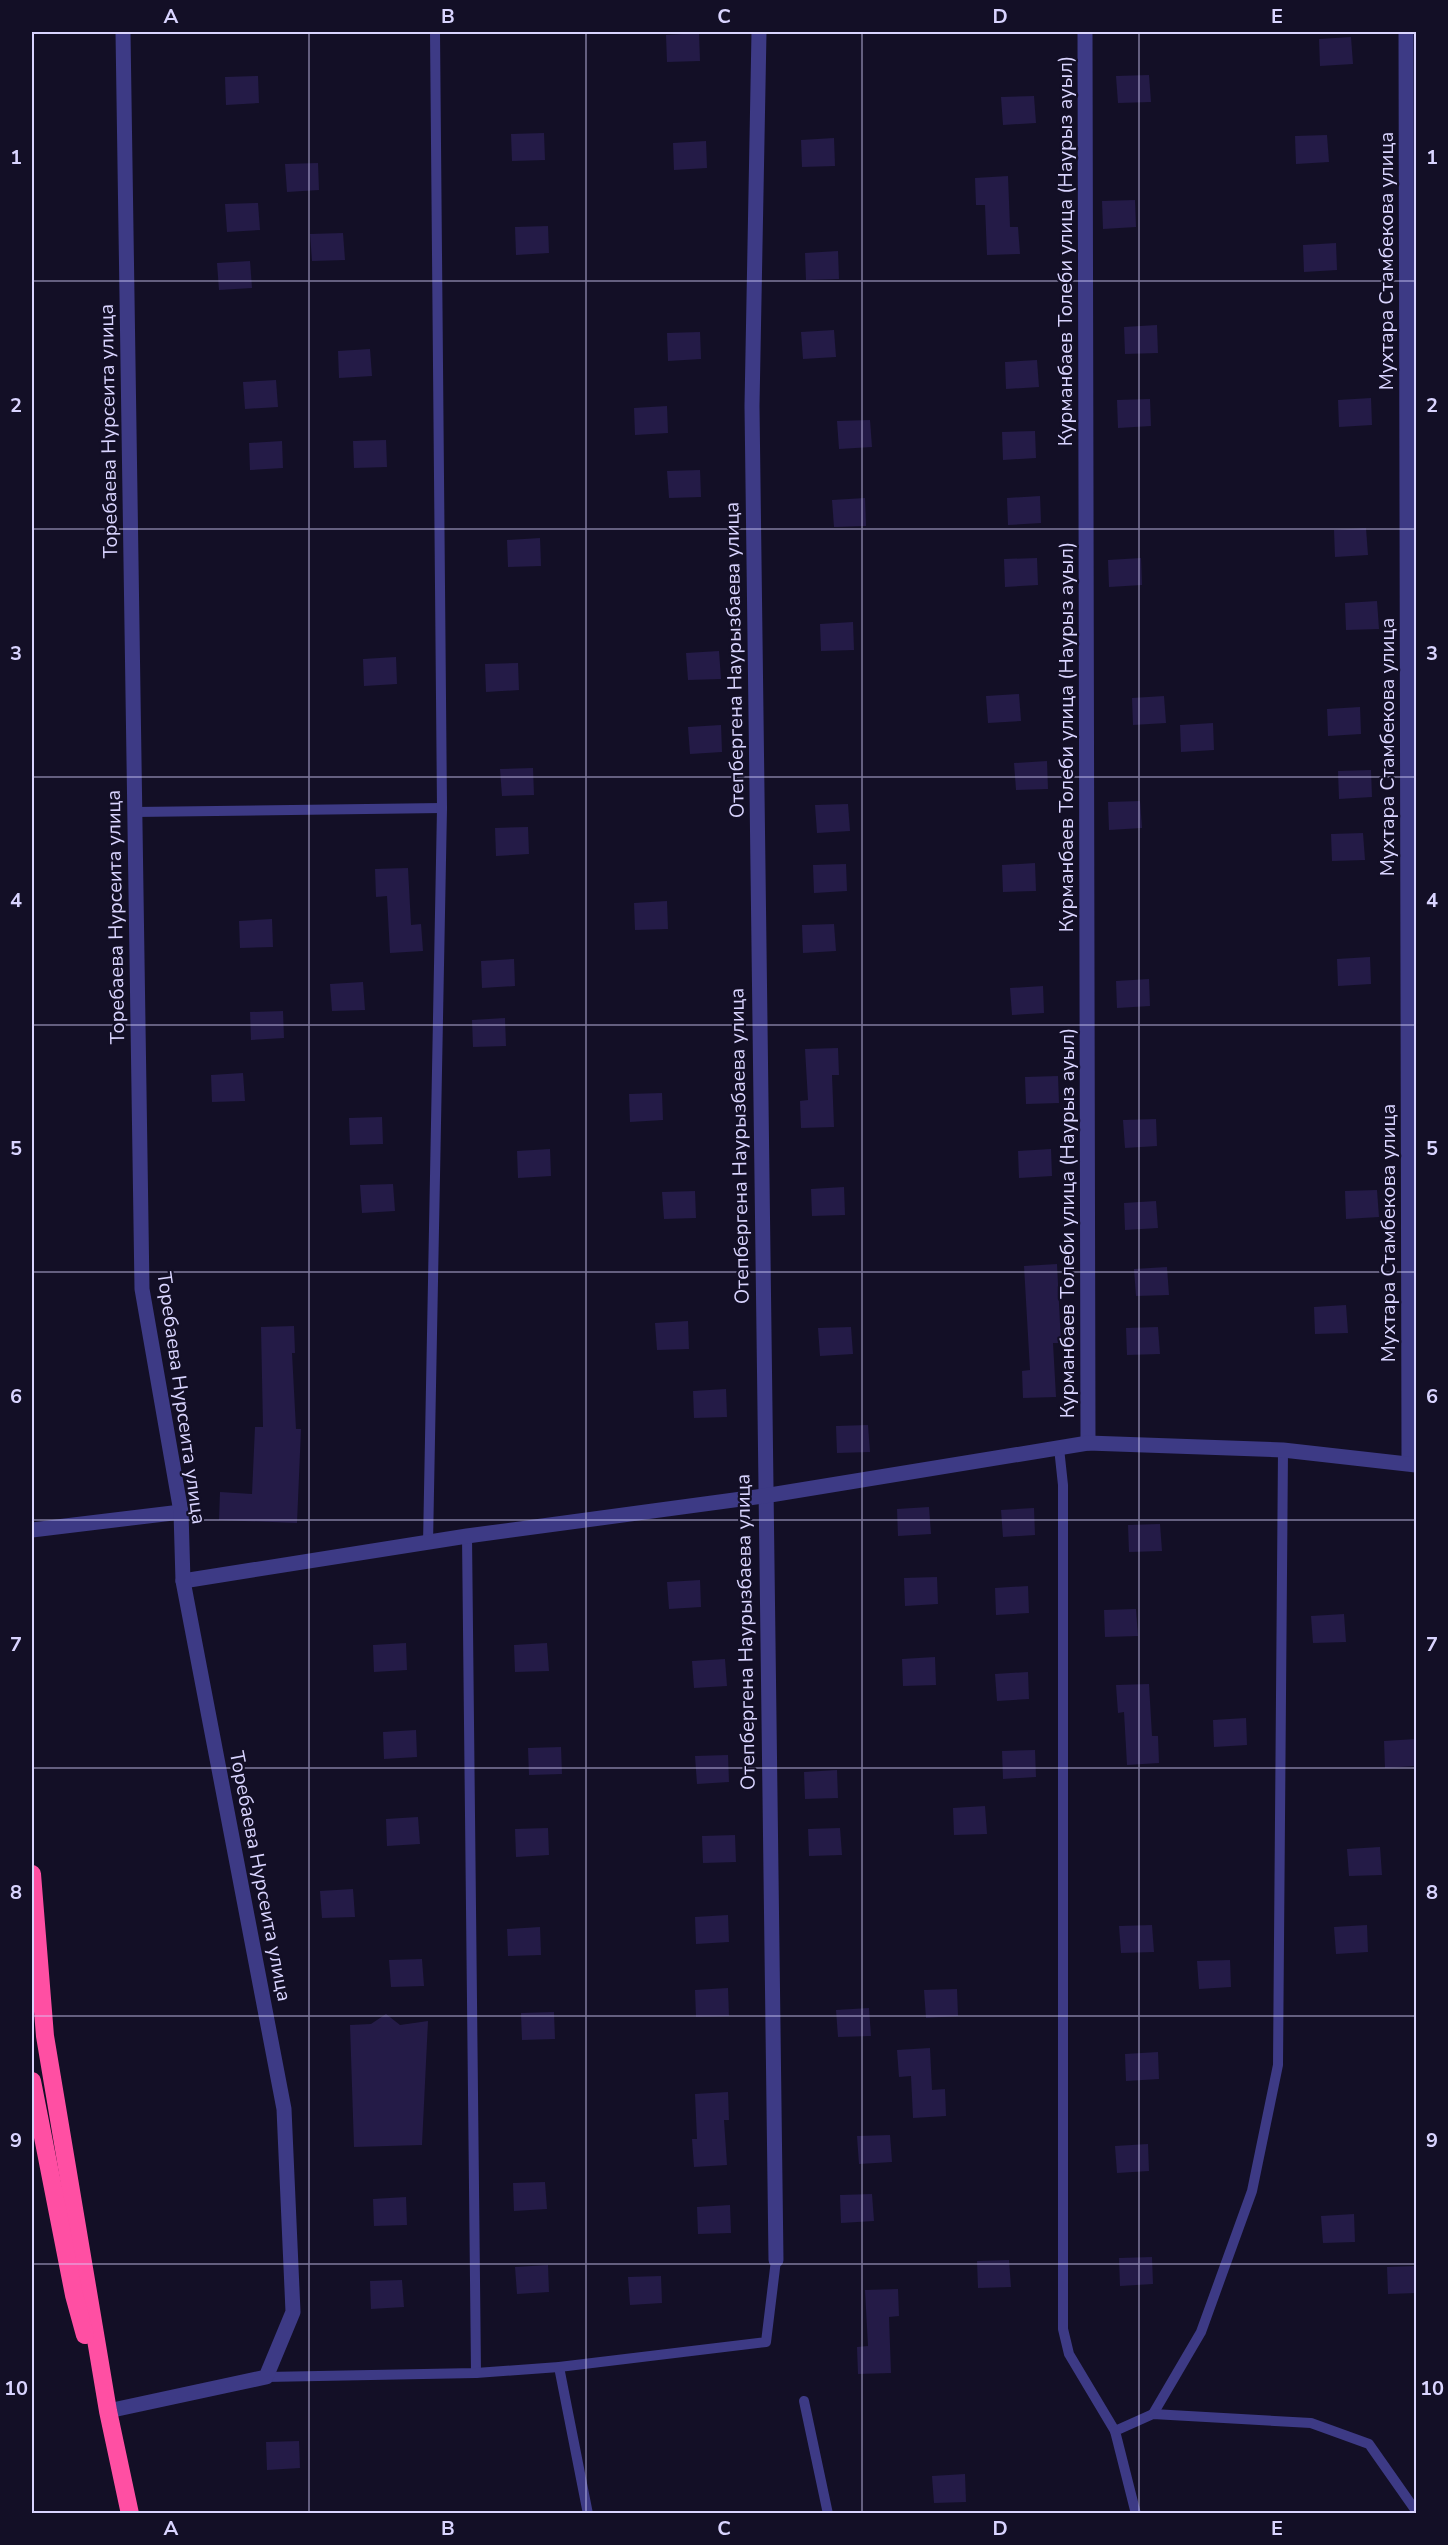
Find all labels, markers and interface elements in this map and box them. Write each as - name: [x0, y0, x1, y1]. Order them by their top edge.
- text: A: [164, 3, 179, 30]
- text: B: [441, 3, 455, 30]
- text: C: [717, 3, 731, 30]
- text: D: [992, 3, 1008, 30]
- text: E: [1271, 3, 1283, 30]
- street label: Курманбаев Толеби улица (Наурыз ауыл): [1052, 56, 1079, 446]
- street label: Мухтара Стамбекова улица: [1373, 132, 1400, 390]
- text: 1: [10, 144, 22, 171]
- text: 1: [1426, 144, 1438, 171]
- street label: Торебаева Нурсеита улица: [93, 304, 124, 558]
- text: 2: [10, 392, 22, 419]
- text: 2: [1426, 392, 1438, 419]
- street label: Отепбергена Наурызбаева улица: [718, 502, 751, 818]
- street label: Курманбаев Толеби улица (Наурыз ауыл): [1053, 542, 1080, 932]
- street label: Мухтара Стамбекова улица: [1374, 618, 1401, 876]
- text: 3: [10, 640, 22, 667]
- text: 3: [1426, 640, 1438, 667]
- street label: Торебаева Нурсеита улица: [100, 790, 131, 1044]
- text: 4: [10, 887, 22, 914]
- text: 4: [1426, 887, 1438, 914]
- street label: Отепбергена Наурызбаева улица: [723, 988, 756, 1304]
- street label: Курманбаев Толеби улица (Наурыз ауыл): [1054, 1028, 1081, 1418]
- street label: Мухтара Стамбекова улица: [1375, 1104, 1402, 1362]
- text: 5: [10, 1135, 22, 1162]
- text: 5: [1426, 1135, 1438, 1162]
- street label: Торебаева Нурсеита улица: [150, 1270, 213, 1526]
- text: 6: [10, 1383, 22, 1410]
- text: 6: [1426, 1383, 1438, 1410]
- street label: Отепбергена Наурызбаева улица: [729, 1474, 762, 1790]
- text: 7: [10, 1631, 22, 1658]
- text: 7: [1426, 1631, 1438, 1658]
- street label: Торебаева Нурсеита улица: [223, 1749, 298, 2004]
- text: 8: [10, 1879, 22, 1906]
- text: 8: [1426, 1879, 1438, 1906]
- text: 9: [10, 2127, 22, 2154]
- text: 9: [1426, 2127, 1438, 2154]
- text: 10: [4, 2375, 28, 2402]
- text: 10: [1420, 2375, 1444, 2402]
- text: A: [164, 2515, 179, 2542]
- text: B: [441, 2515, 455, 2542]
- text: C: [717, 2515, 731, 2542]
- text: D: [992, 2515, 1008, 2542]
- text: E: [1271, 2515, 1283, 2542]

